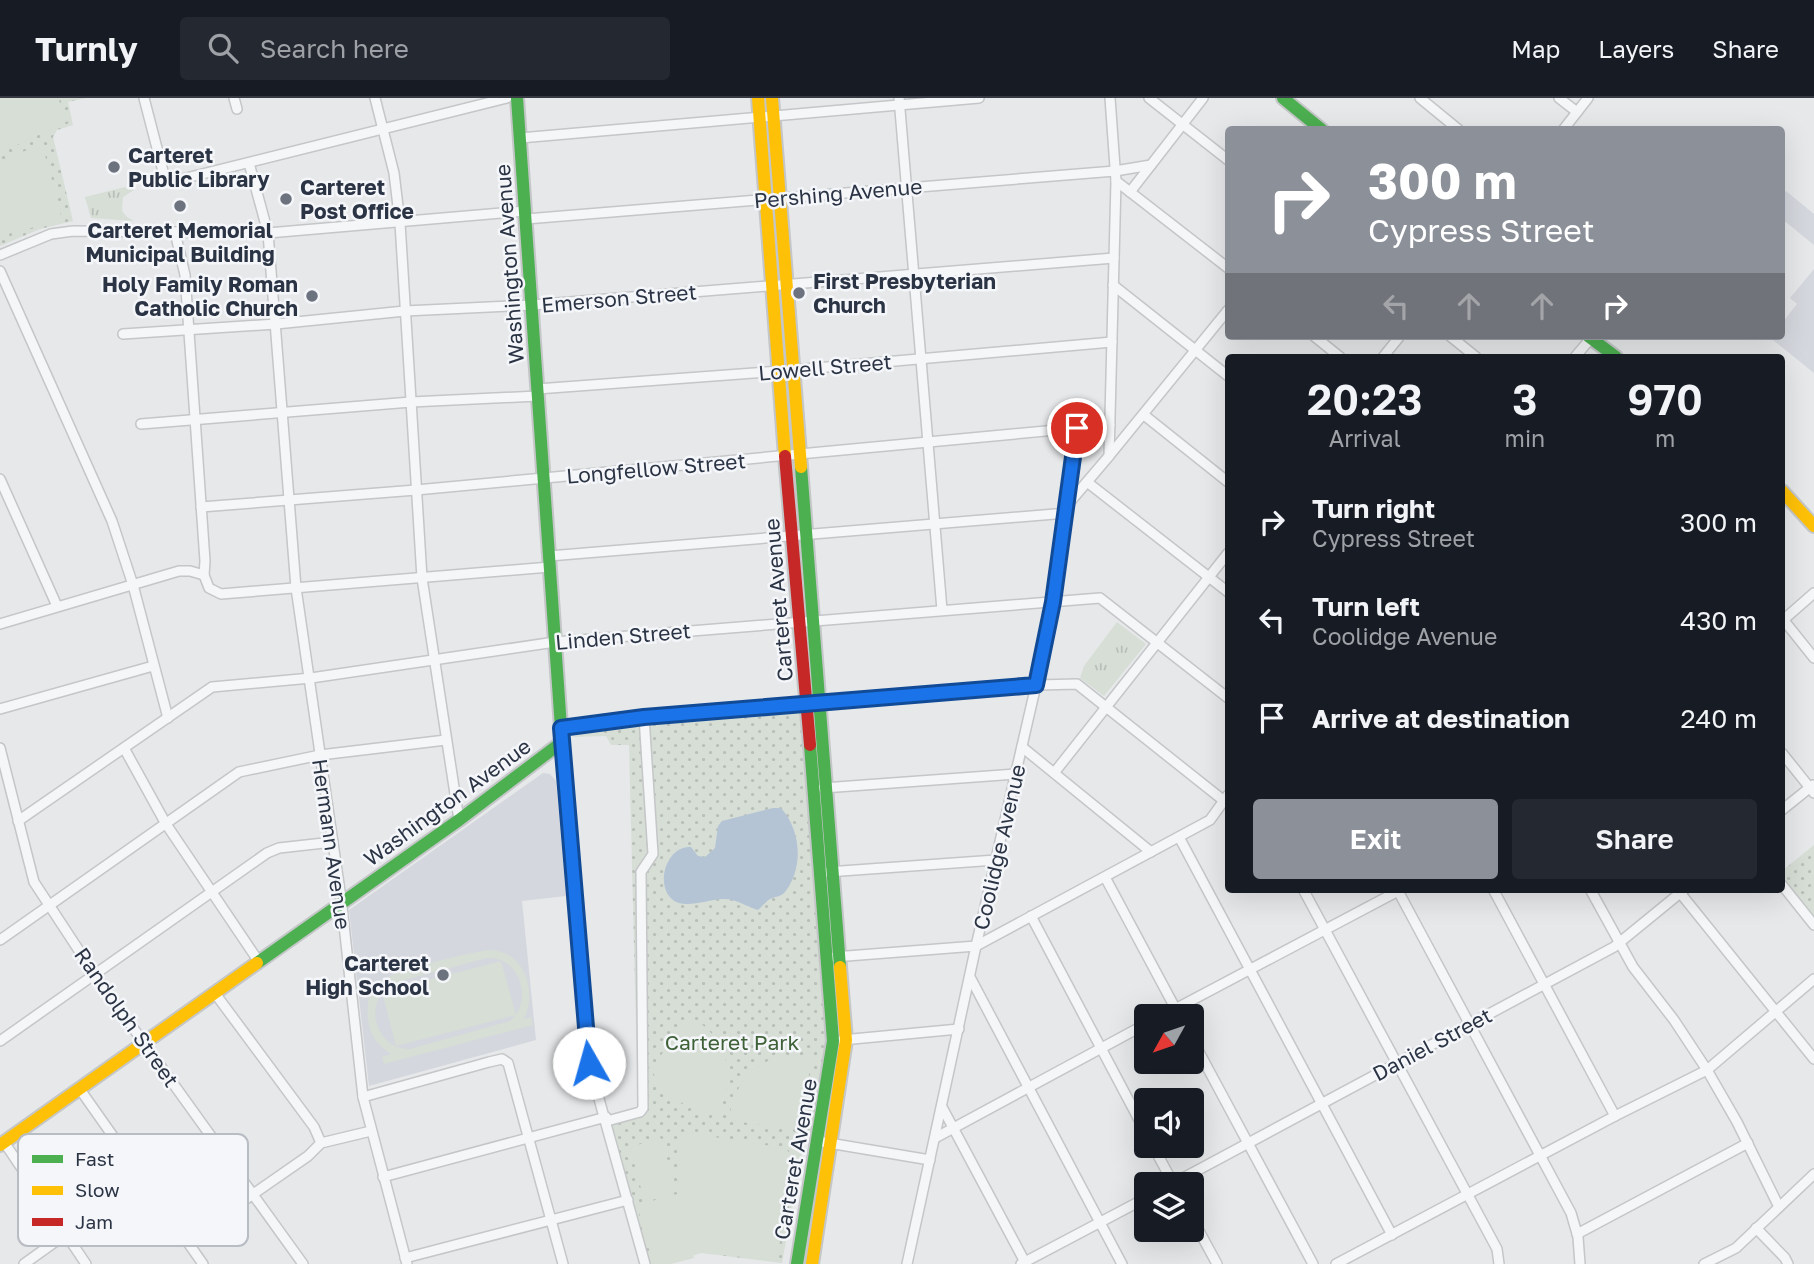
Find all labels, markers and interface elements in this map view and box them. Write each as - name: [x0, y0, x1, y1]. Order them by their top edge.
- search box: [180, 17, 670, 80]
- text: Turnly: [35, 29, 138, 68]
- icon: search: [204, 29, 242, 67]
- text: Search here: [260, 33, 409, 64]
- text: Map: [1511, 34, 1560, 63]
- text: Layers: [1598, 34, 1674, 63]
- text: Share: [1712, 34, 1779, 63]
- place label: Carteret Public Library: [128, 142, 270, 192]
- text: 300 m: [1368, 151, 1517, 210]
- icon: right: [1253, 154, 1344, 245]
- marker: Carteret Public Library: [106, 159, 122, 175]
- street label: Washington Avenue: [489, 163, 529, 365]
- street label: Pershing Avenue: [753, 173, 923, 213]
- place label: Carteret Post Office: [300, 174, 414, 224]
- marker: Carteret Post Office: [278, 191, 294, 207]
- marker: Carteret Memorial Municipal Building: [172, 198, 188, 214]
- text: Cypress Street: [1368, 211, 1595, 249]
- place label: Carteret Memorial Municipal Building: [85, 217, 275, 267]
- place label: First Presbyterian Church: [813, 268, 996, 318]
- place label: Holy Family Roman Catholic Church: [102, 271, 298, 321]
- street label: Emerson Street: [540, 278, 698, 318]
- marker: First Presbyterian Church: [791, 285, 807, 301]
- icon: left: [1377, 287, 1415, 325]
- icon: ahead: [1450, 287, 1488, 325]
- icon: ahead: [1523, 287, 1561, 325]
- icon: right: [1596, 287, 1634, 325]
- marker: Holy Family Roman Catholic Church: [304, 288, 320, 304]
- street label: Lowell Street: [757, 348, 893, 386]
- text: 20:23: [1307, 374, 1423, 424]
- text: 3: [1512, 374, 1538, 424]
- text: 970: [1627, 374, 1703, 424]
- pin: [1047, 398, 1107, 458]
- icon: arrive: [1058, 409, 1096, 447]
- text: Arrival: [1329, 424, 1401, 452]
- text: min: [1505, 424, 1545, 452]
- text: m: [1655, 424, 1675, 452]
- street label: Longfellow Street: [565, 447, 747, 489]
- text: Turn right: [1312, 493, 1435, 524]
- icon: right: [1253, 503, 1291, 541]
- text: 300 m: [1680, 507, 1757, 538]
- street label: Carteret Avenue: [758, 518, 798, 682]
- text: Cypress Street: [1312, 524, 1475, 552]
- text: Turn left: [1312, 591, 1420, 622]
- icon: left: [1253, 601, 1291, 639]
- text: 430 m: [1680, 605, 1757, 636]
- street label: Linden Street: [554, 617, 692, 655]
- text: Coolidge Avenue: [1312, 622, 1497, 650]
- icon: arrive: [1253, 699, 1291, 737]
- text: Arrive at destination: [1312, 703, 1570, 734]
- text: 240 m: [1680, 703, 1757, 734]
- street label: Washington Avenue: [358, 733, 536, 871]
- street label: Hermann Avenue: [307, 757, 357, 931]
- street label: Coolidge Avenue: [967, 762, 1031, 932]
- button: Exit: [1253, 799, 1498, 879]
- button: Share: [1512, 799, 1757, 879]
- street label: Randolph Street: [69, 942, 185, 1092]
- place label: Carteret High School: [305, 950, 429, 1000]
- marker: Carteret High School: [435, 967, 451, 983]
- street label: Daniel Street: [1368, 1002, 1496, 1086]
- north arrow: [1134, 1004, 1204, 1074]
- map controls: [1134, 1004, 1204, 1242]
- position arrow: [552, 1026, 626, 1100]
- park label: Carteret Park: [665, 1029, 799, 1055]
- street label: Carteret Avenue: [768, 1076, 822, 1242]
- button: sound: [1134, 1088, 1204, 1158]
- legend: [18, 1134, 248, 1246]
- text: Fast: [75, 1147, 114, 1170]
- button: layers: [1134, 1172, 1204, 1242]
- text: Slow: [75, 1178, 120, 1201]
- text: Jam: [75, 1210, 113, 1233]

